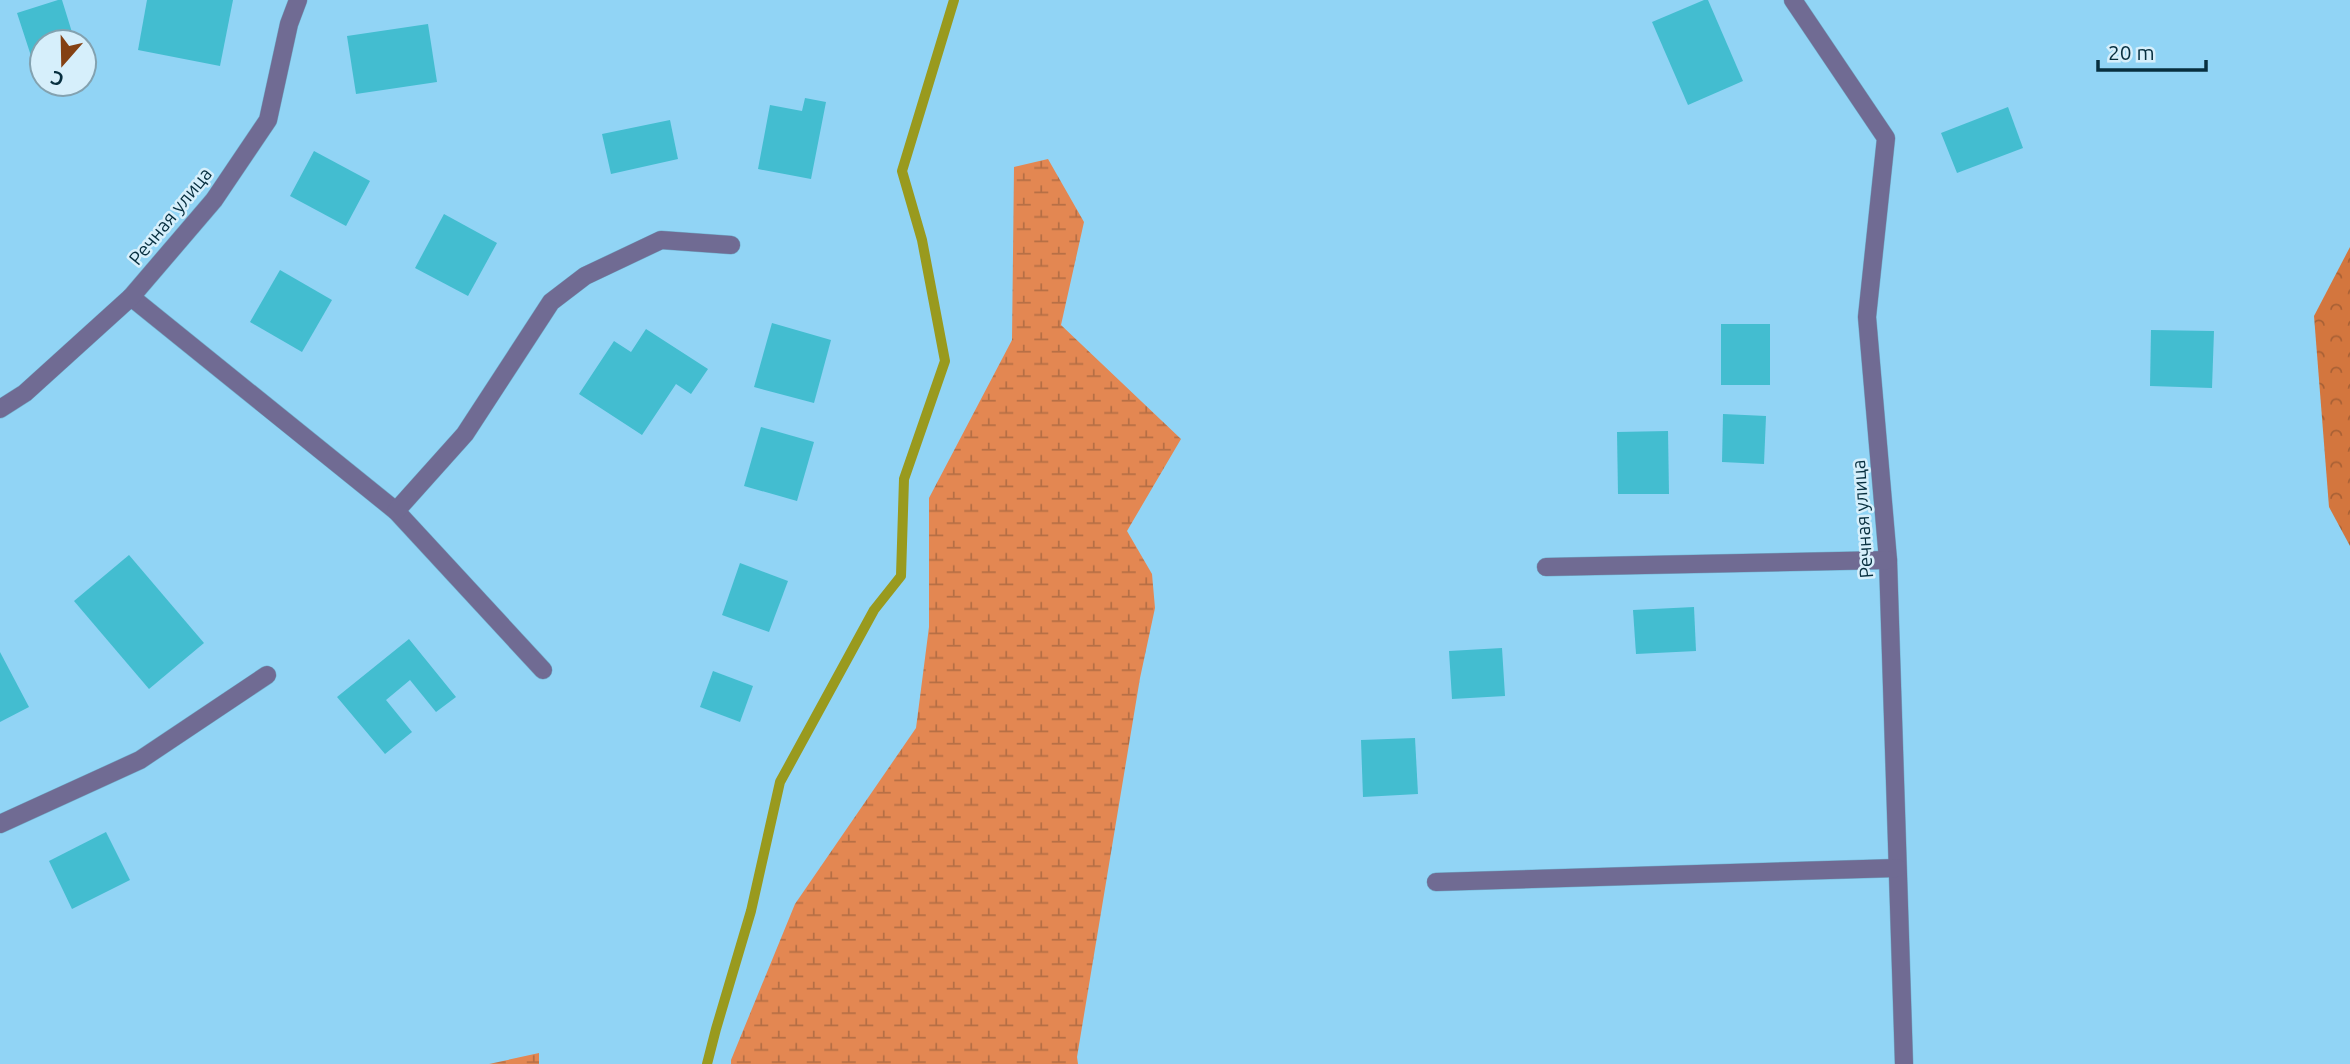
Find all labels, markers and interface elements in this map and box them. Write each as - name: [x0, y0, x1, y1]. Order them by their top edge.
- north arrow: [28, 28, 98, 98]
- scale bar: [2098, 28, 2206, 72]
- text: 20 m: [2108, 40, 2155, 64]
- text: С: [48, 67, 67, 91]
- street label: Речная улица: [124, 163, 216, 269]
- street label: Речная улица: [1847, 459, 1877, 579]

